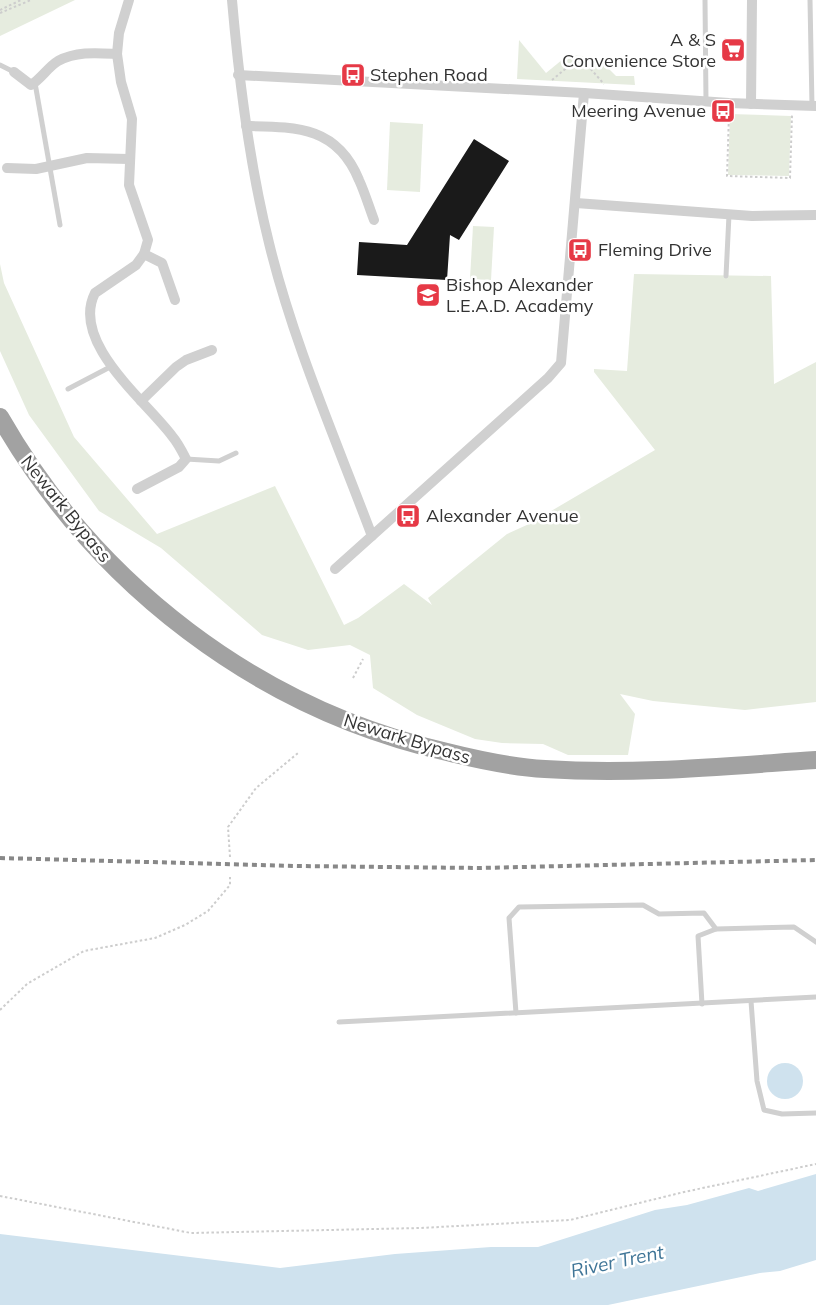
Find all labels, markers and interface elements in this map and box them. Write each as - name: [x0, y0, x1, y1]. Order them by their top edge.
- place label: A & S Convenience Store: [562, 28, 716, 72]
- supermarket icon: A & S Convenience Store: [720, 37, 746, 63]
- bus stop icon: Stephen Road: [340, 62, 366, 88]
- place label: Stephen Road: [370, 63, 488, 86]
- bus stop icon: Meering Avenue: [710, 98, 736, 124]
- place label: Meering Avenue: [571, 99, 706, 122]
- bus stop icon: Fleming Drive: [567, 237, 593, 263]
- place label: Fleming Drive: [598, 238, 712, 261]
- place label: Bishop Alexander L.E.A.D. Academy: [446, 273, 594, 317]
- school or university icon: Bishop Alexander L.E.A.D. Academy: [415, 282, 441, 308]
- street label: Newark Bypass: [16, 450, 117, 567]
- bus stop icon: Alexander Avenue: [395, 503, 421, 529]
- place label: Alexander Avenue: [426, 504, 579, 527]
- street label: Newark Bypass: [341, 708, 473, 769]
- water label: River Trent: [568, 1239, 667, 1283]

